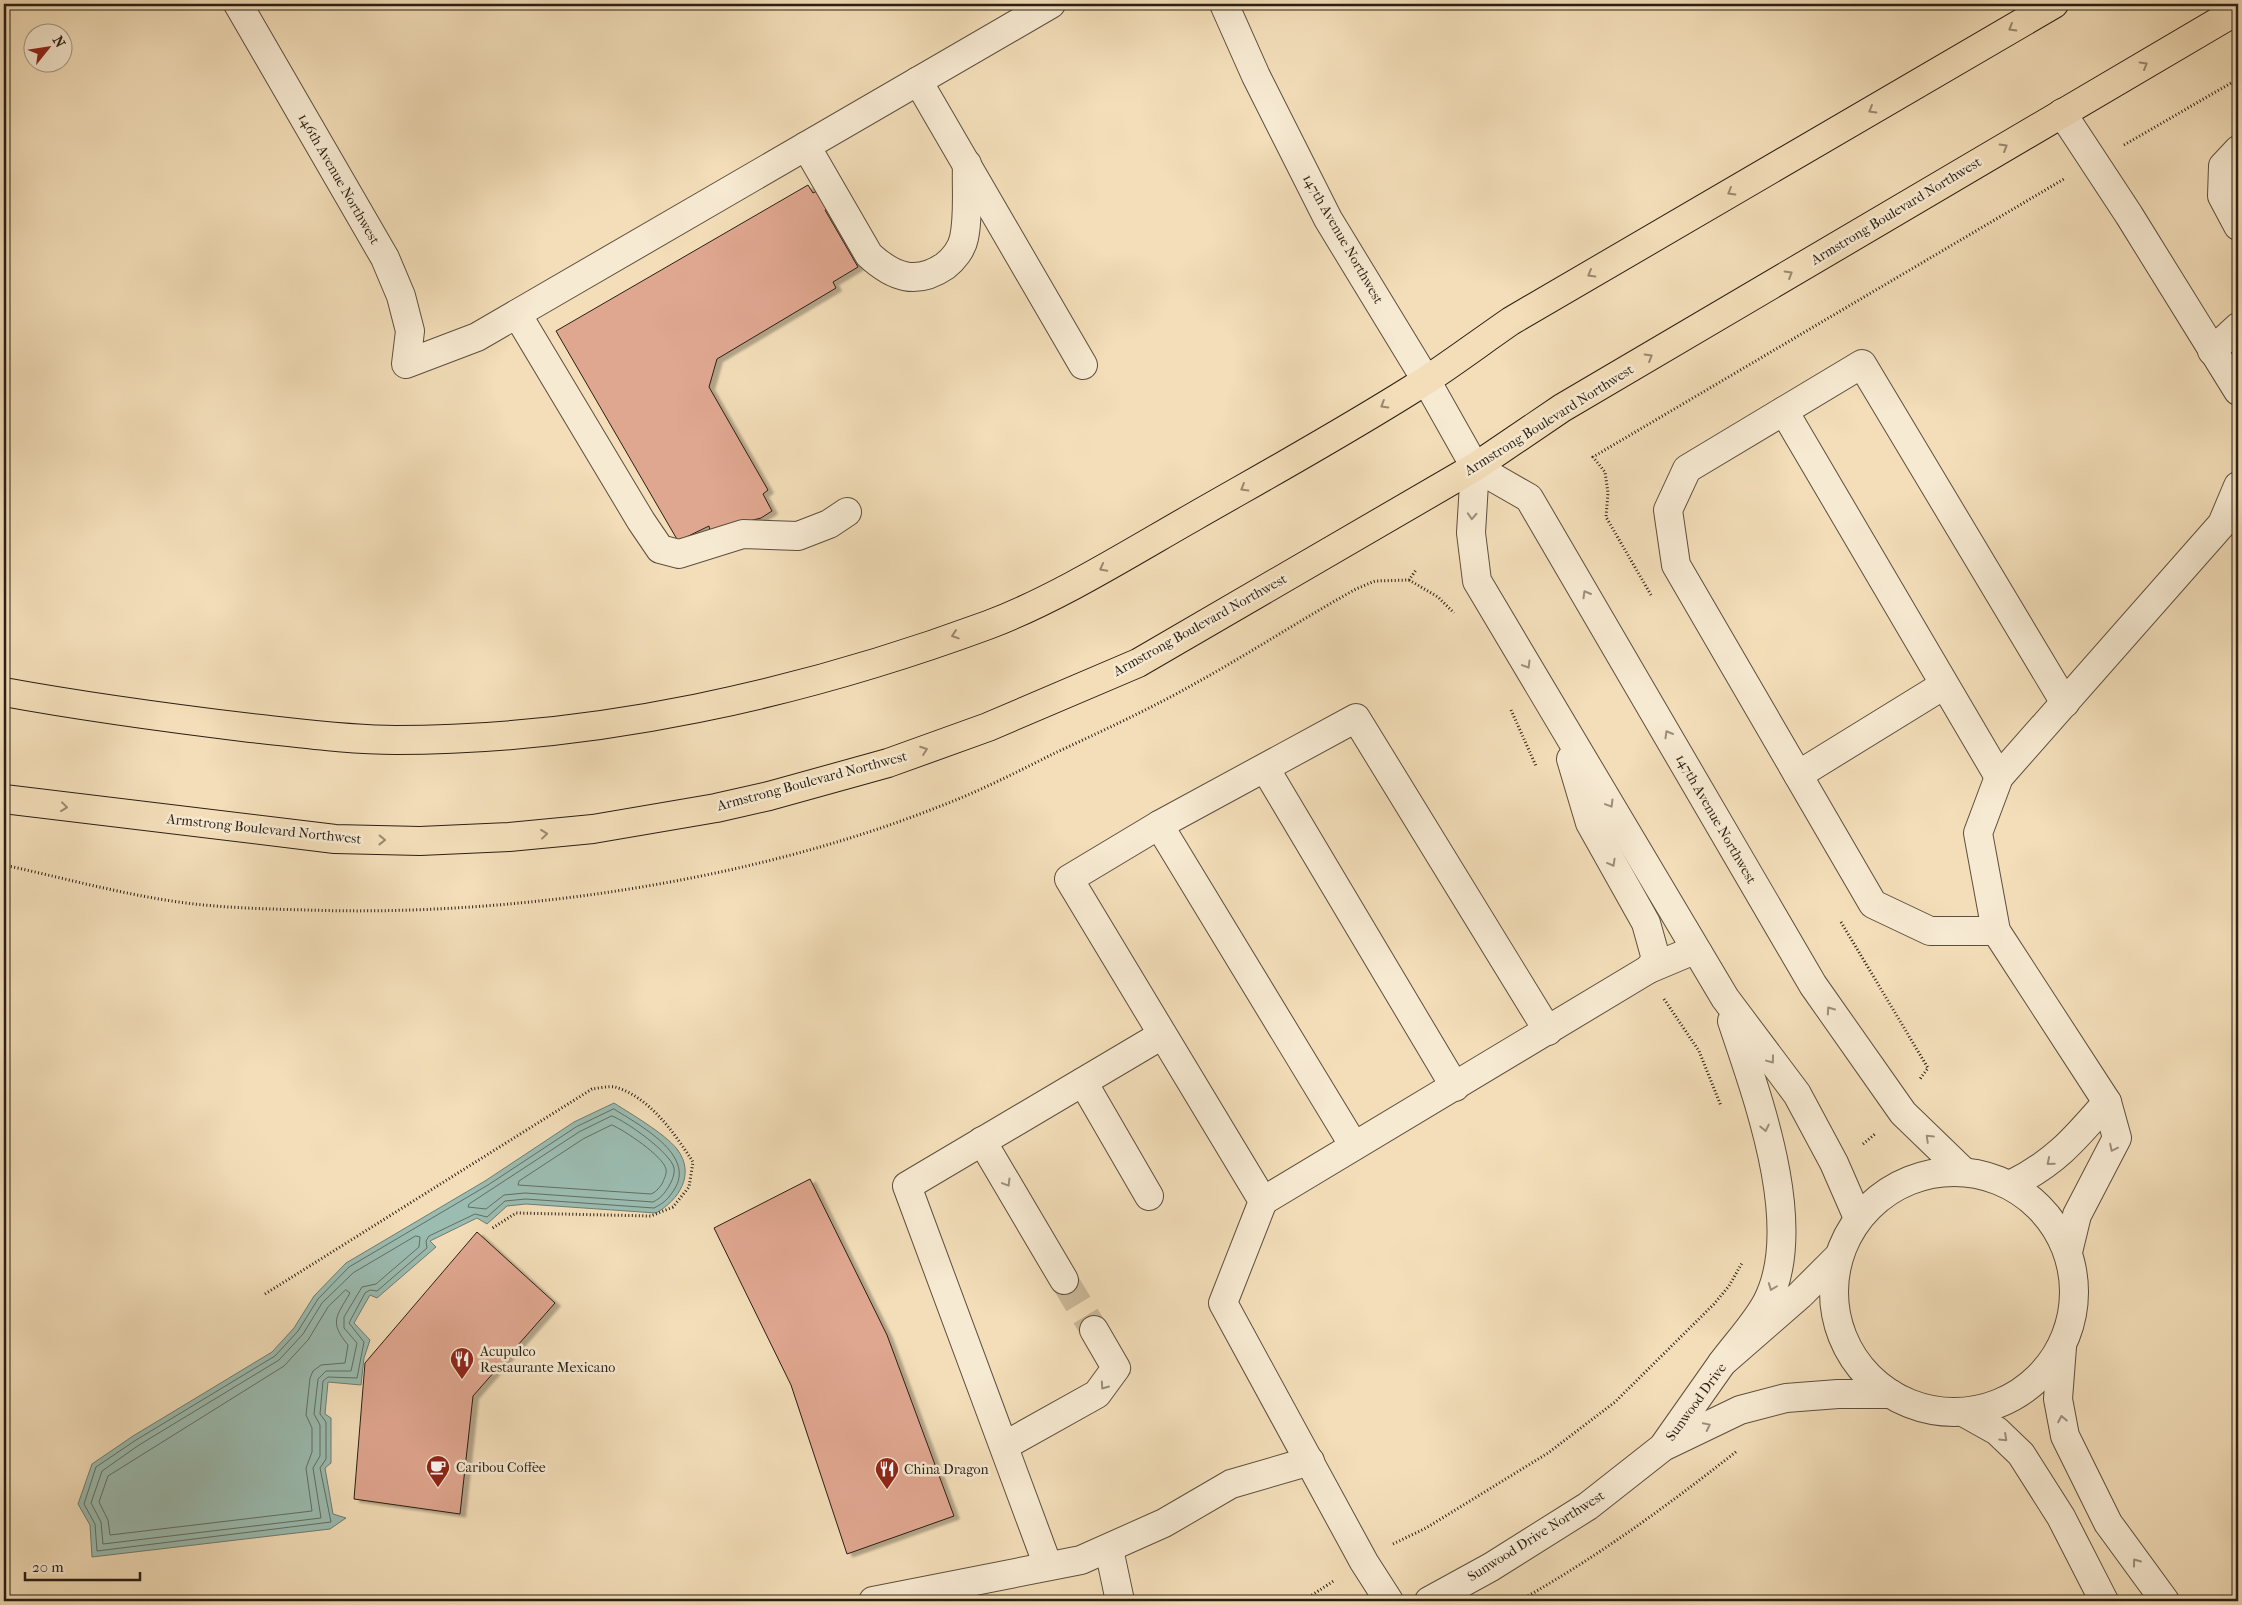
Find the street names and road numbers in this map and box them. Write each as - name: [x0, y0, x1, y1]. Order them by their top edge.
- street label: 146th Avenue Northwest: [295, 111, 383, 247]
- street label: Armstrong Boulevard Northwest: [1807, 153, 1984, 269]
- street label: 147th Avenue Northwest: [1299, 171, 1387, 307]
- street label: Armstrong Boulevard Northwest: [1461, 361, 1637, 480]
- street label: Armstrong Boulevard Northwest: [1109, 570, 1290, 680]
- street label: Armstrong Boulevard Northwest: [714, 747, 909, 815]
- street label: 147th Avenue Northwest: [1672, 751, 1760, 887]
- street label: Armstrong Boulevard Northwest: [165, 810, 362, 848]
- street label: Sunwood Drive: [1662, 1360, 1730, 1444]
- street label: Sunwood Drive Northwest: [1464, 1487, 1608, 1585]

